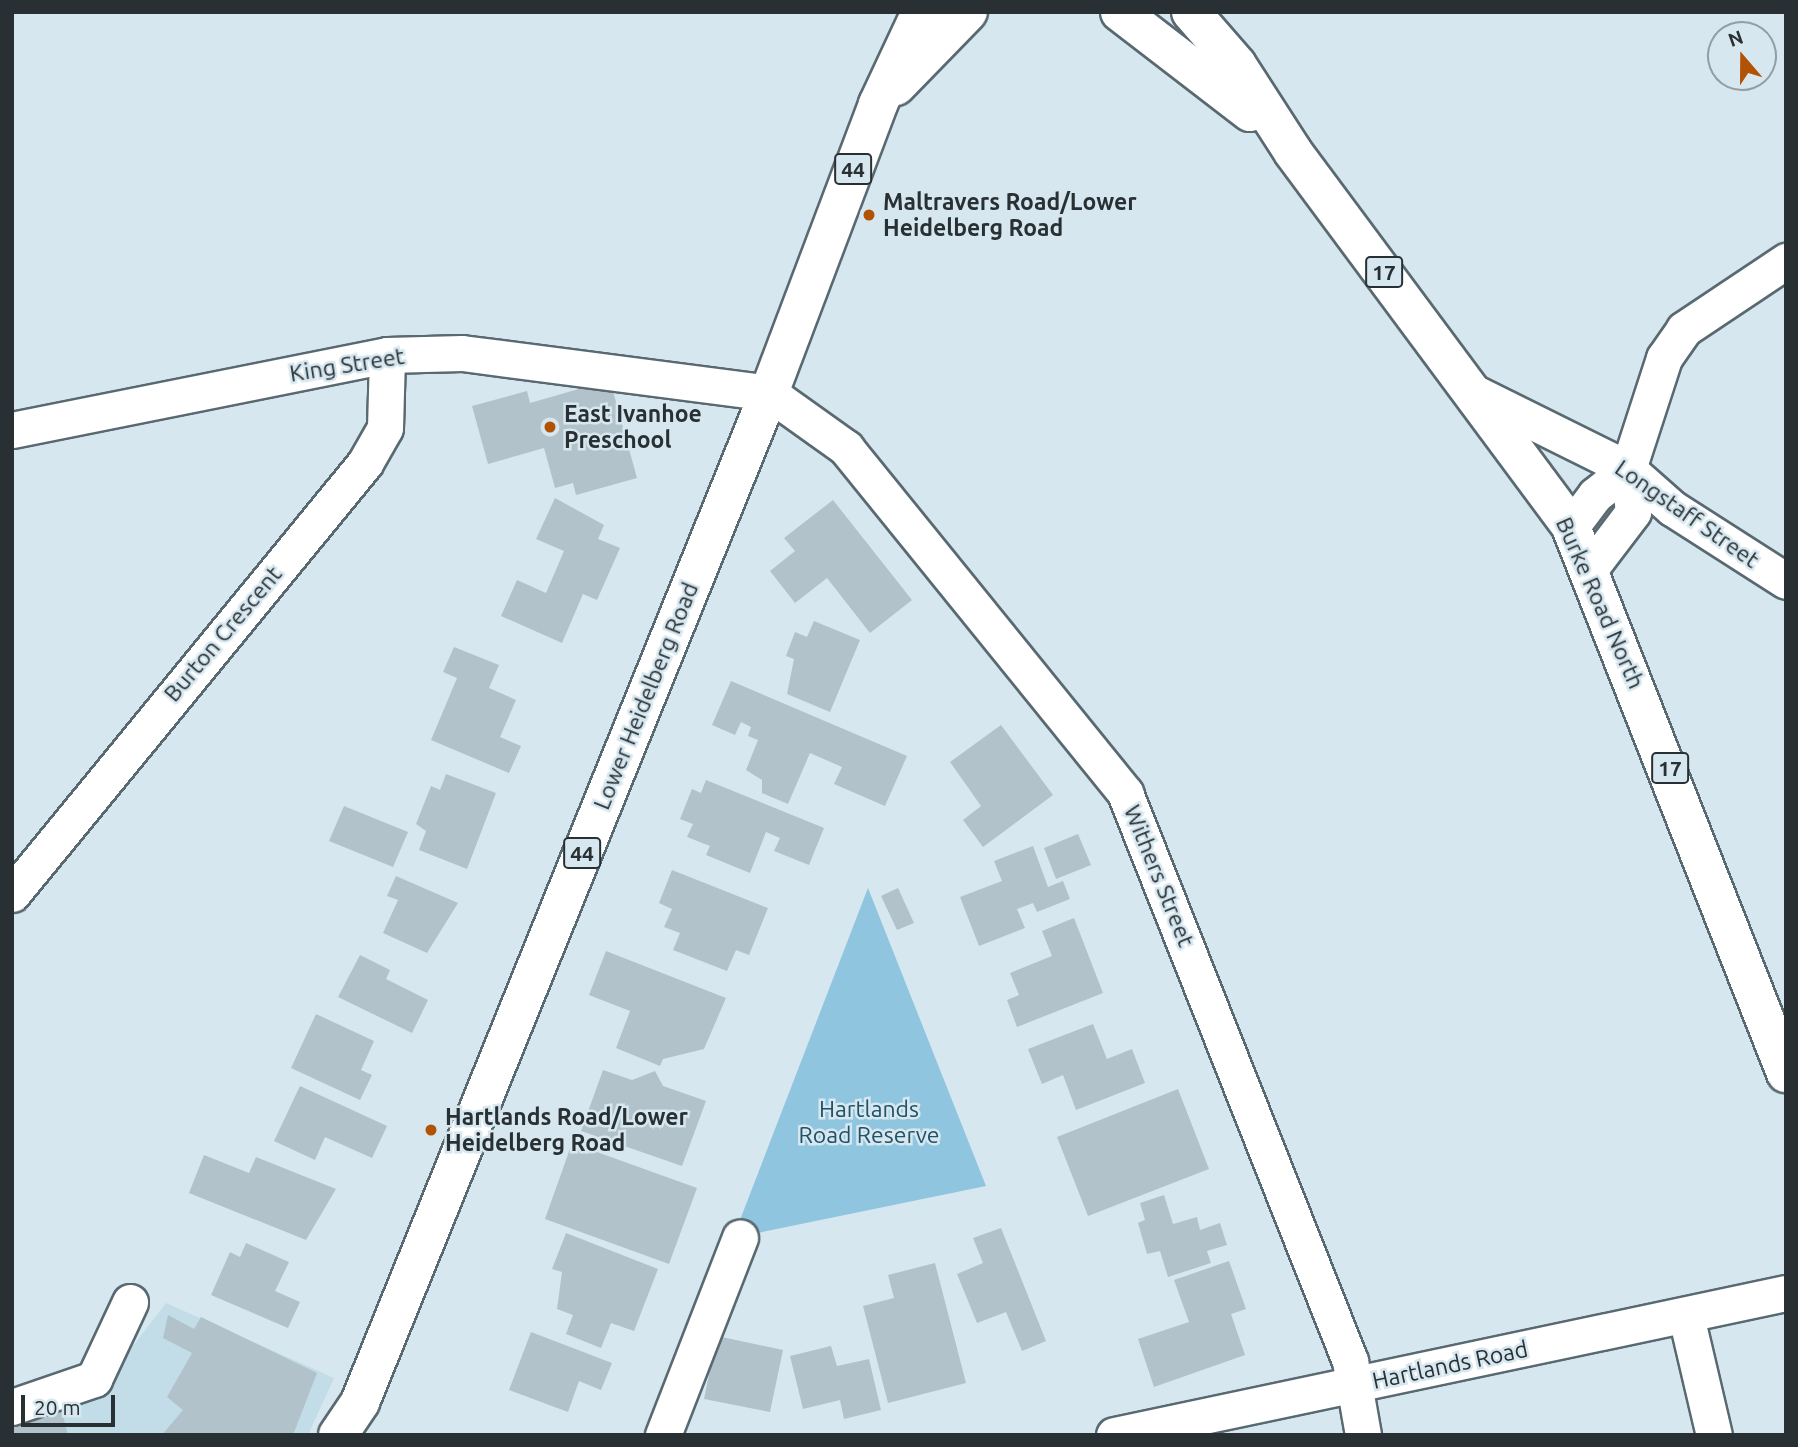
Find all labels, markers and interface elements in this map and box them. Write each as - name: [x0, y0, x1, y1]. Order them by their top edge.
- north arrow: [1707, 21, 1777, 91]
- text: N: [1725, 25, 1746, 51]
- road number: 44: [834, 152, 872, 186]
- place label: Maltravers Road/Lower Heidelberg Road: [883, 188, 1137, 242]
- marker: Maltravers Road/Lower Heidelberg Road: [861, 207, 877, 223]
- road number: 17: [1365, 254, 1403, 290]
- street label: King Street: [288, 342, 406, 388]
- place label: East Ivanhoe Preschool: [564, 400, 702, 454]
- marker: East Ivanhoe Preschool: [542, 419, 558, 435]
- street label: Longstaff Street: [1610, 454, 1764, 574]
- street label: Burke Road North: [1550, 513, 1650, 693]
- street label: Burton Crescent: [158, 561, 288, 707]
- street label: Lower Heidelberg Road: [588, 578, 704, 814]
- road number: 17: [1651, 750, 1689, 786]
- street label: Withers Street: [1118, 801, 1200, 951]
- road number: 44: [563, 836, 601, 870]
- park label: Hartlands Road Reserve: [798, 1095, 940, 1149]
- place label: Hartlands Road/Lower Heidelberg Road: [445, 1103, 688, 1157]
- marker: Hartlands Road/Lower Heidelberg Road: [423, 1122, 439, 1138]
- street label: Hartlands Road: [1370, 1335, 1530, 1395]
- scale bar: [24, 1380, 119, 1424]
- text: 20 m: [34, 1395, 81, 1419]

